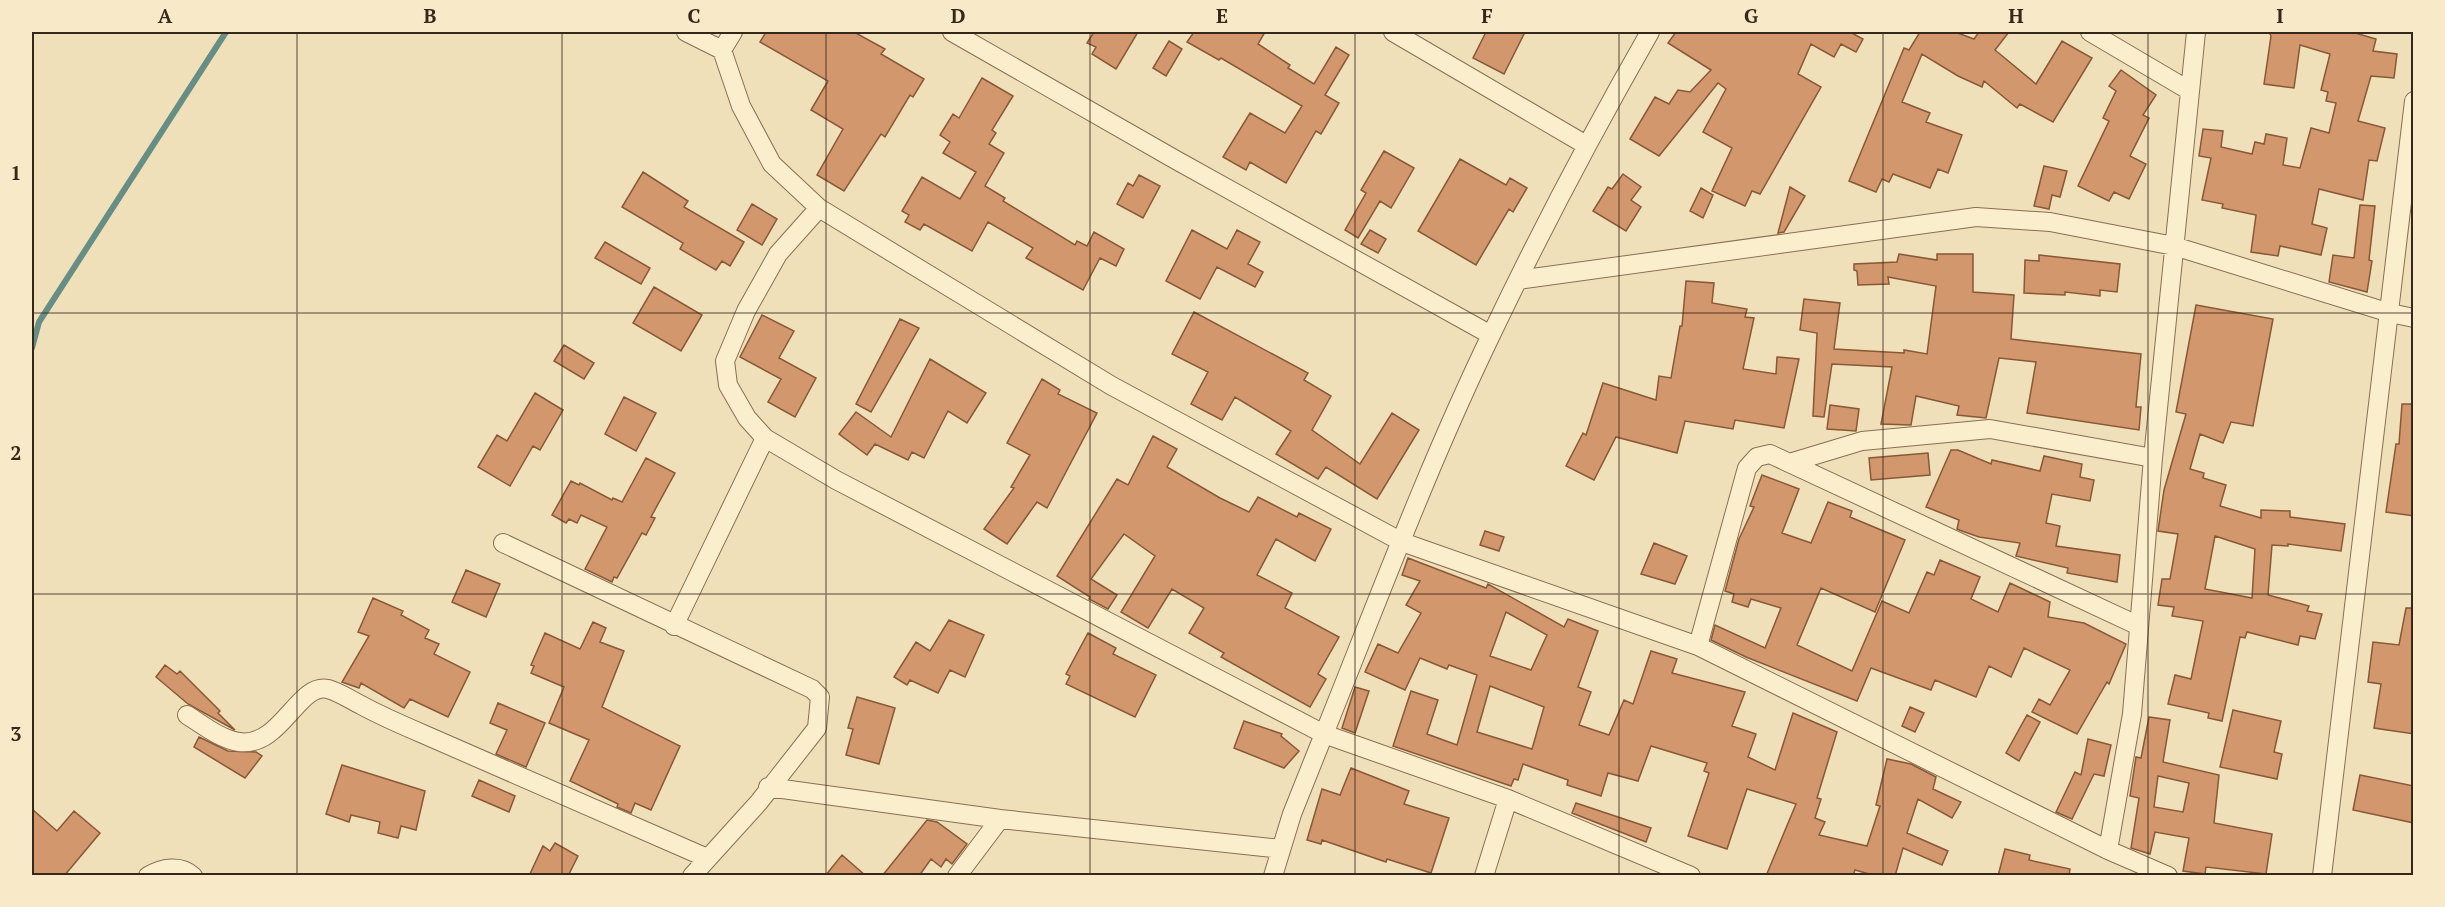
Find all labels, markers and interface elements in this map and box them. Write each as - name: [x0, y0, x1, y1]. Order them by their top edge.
- text: A: [158, 2, 173, 29]
- text: B: [424, 2, 437, 29]
- text: C: [687, 2, 701, 29]
- text: D: [951, 2, 965, 29]
- text: E: [1216, 2, 1228, 29]
- text: F: [1481, 2, 1493, 29]
- text: G: [1744, 2, 1758, 29]
- text: H: [2008, 2, 2024, 29]
- text: I: [2276, 2, 2284, 29]
- text: 1: [10, 159, 22, 186]
- text: 2: [10, 439, 22, 466]
- text: 3: [10, 720, 22, 747]

